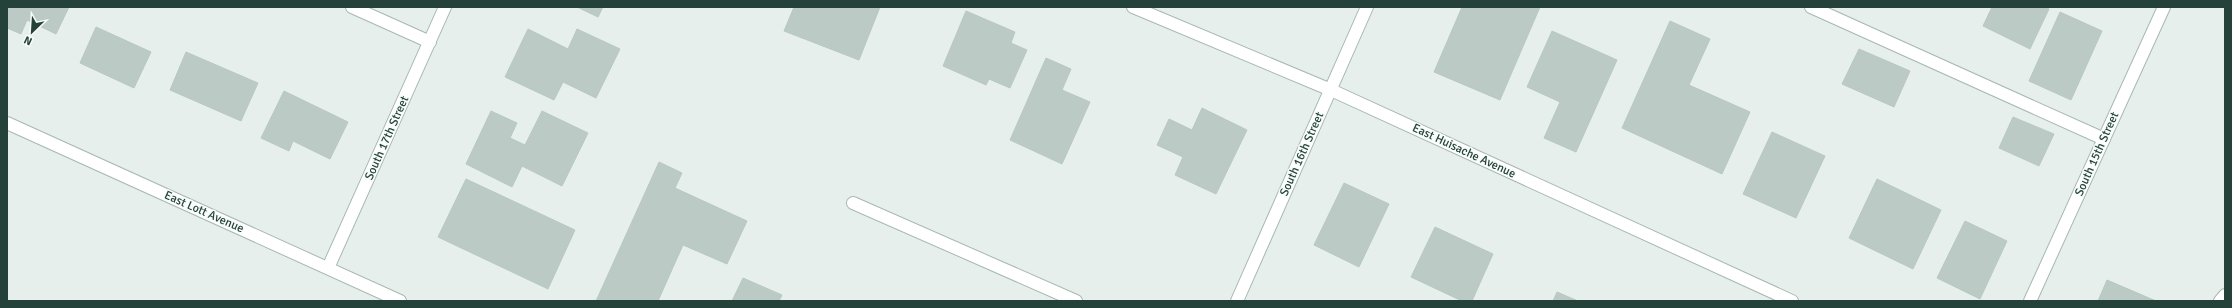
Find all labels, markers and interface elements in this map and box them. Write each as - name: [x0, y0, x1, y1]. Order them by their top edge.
- north arrow: [12, 12, 52, 52]
- text: N: [22, 33, 34, 48]
- street label: South 17th Street: [362, 94, 412, 182]
- street label: South 16th Street: [1277, 110, 1327, 198]
- street label: South 15th Street: [2072, 110, 2122, 198]
- street label: East Huisache Avenue: [1410, 120, 1518, 182]
- street label: East Lott Avenue: [162, 188, 246, 236]

